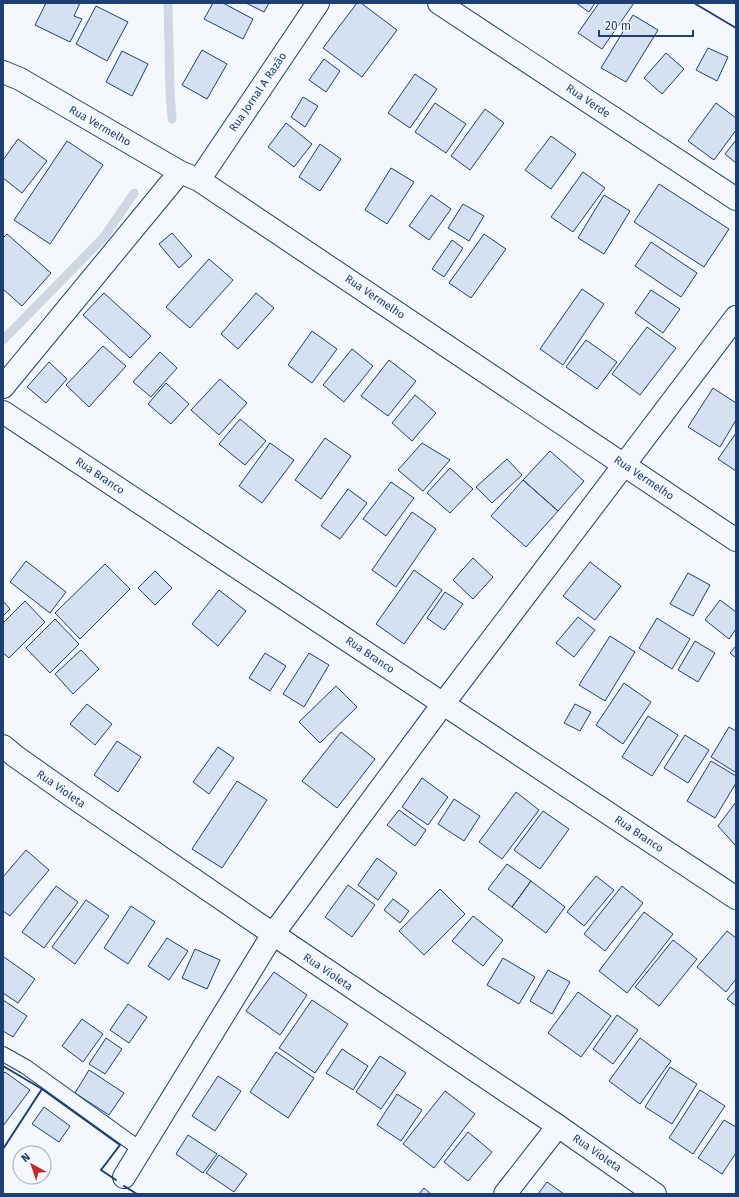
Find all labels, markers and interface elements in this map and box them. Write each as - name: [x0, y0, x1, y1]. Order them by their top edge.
- scale bar: [599, 12, 693, 38]
- text: 20 m: [605, 19, 631, 33]
- street label: Rua Jornal A Razão: [227, 50, 289, 134]
- street label: Rua Verde: [564, 82, 612, 120]
- street label: Rua Vermelho: [67, 103, 133, 149]
- street label: Rua Vermelho: [343, 272, 407, 322]
- street label: Rua Vermelho: [612, 453, 676, 503]
- street label: Rua Branco: [73, 455, 127, 497]
- street label: Rua Branco: [343, 634, 397, 676]
- street label: Rua Violeta: [34, 767, 88, 811]
- street label: Rua Branco: [612, 813, 666, 855]
- street label: Rua Violeta: [301, 951, 355, 993]
- street label: Rua Violeta: [570, 1131, 624, 1175]
- north arrow: [12, 1145, 52, 1185]
- text: N: [19, 1150, 33, 1165]

